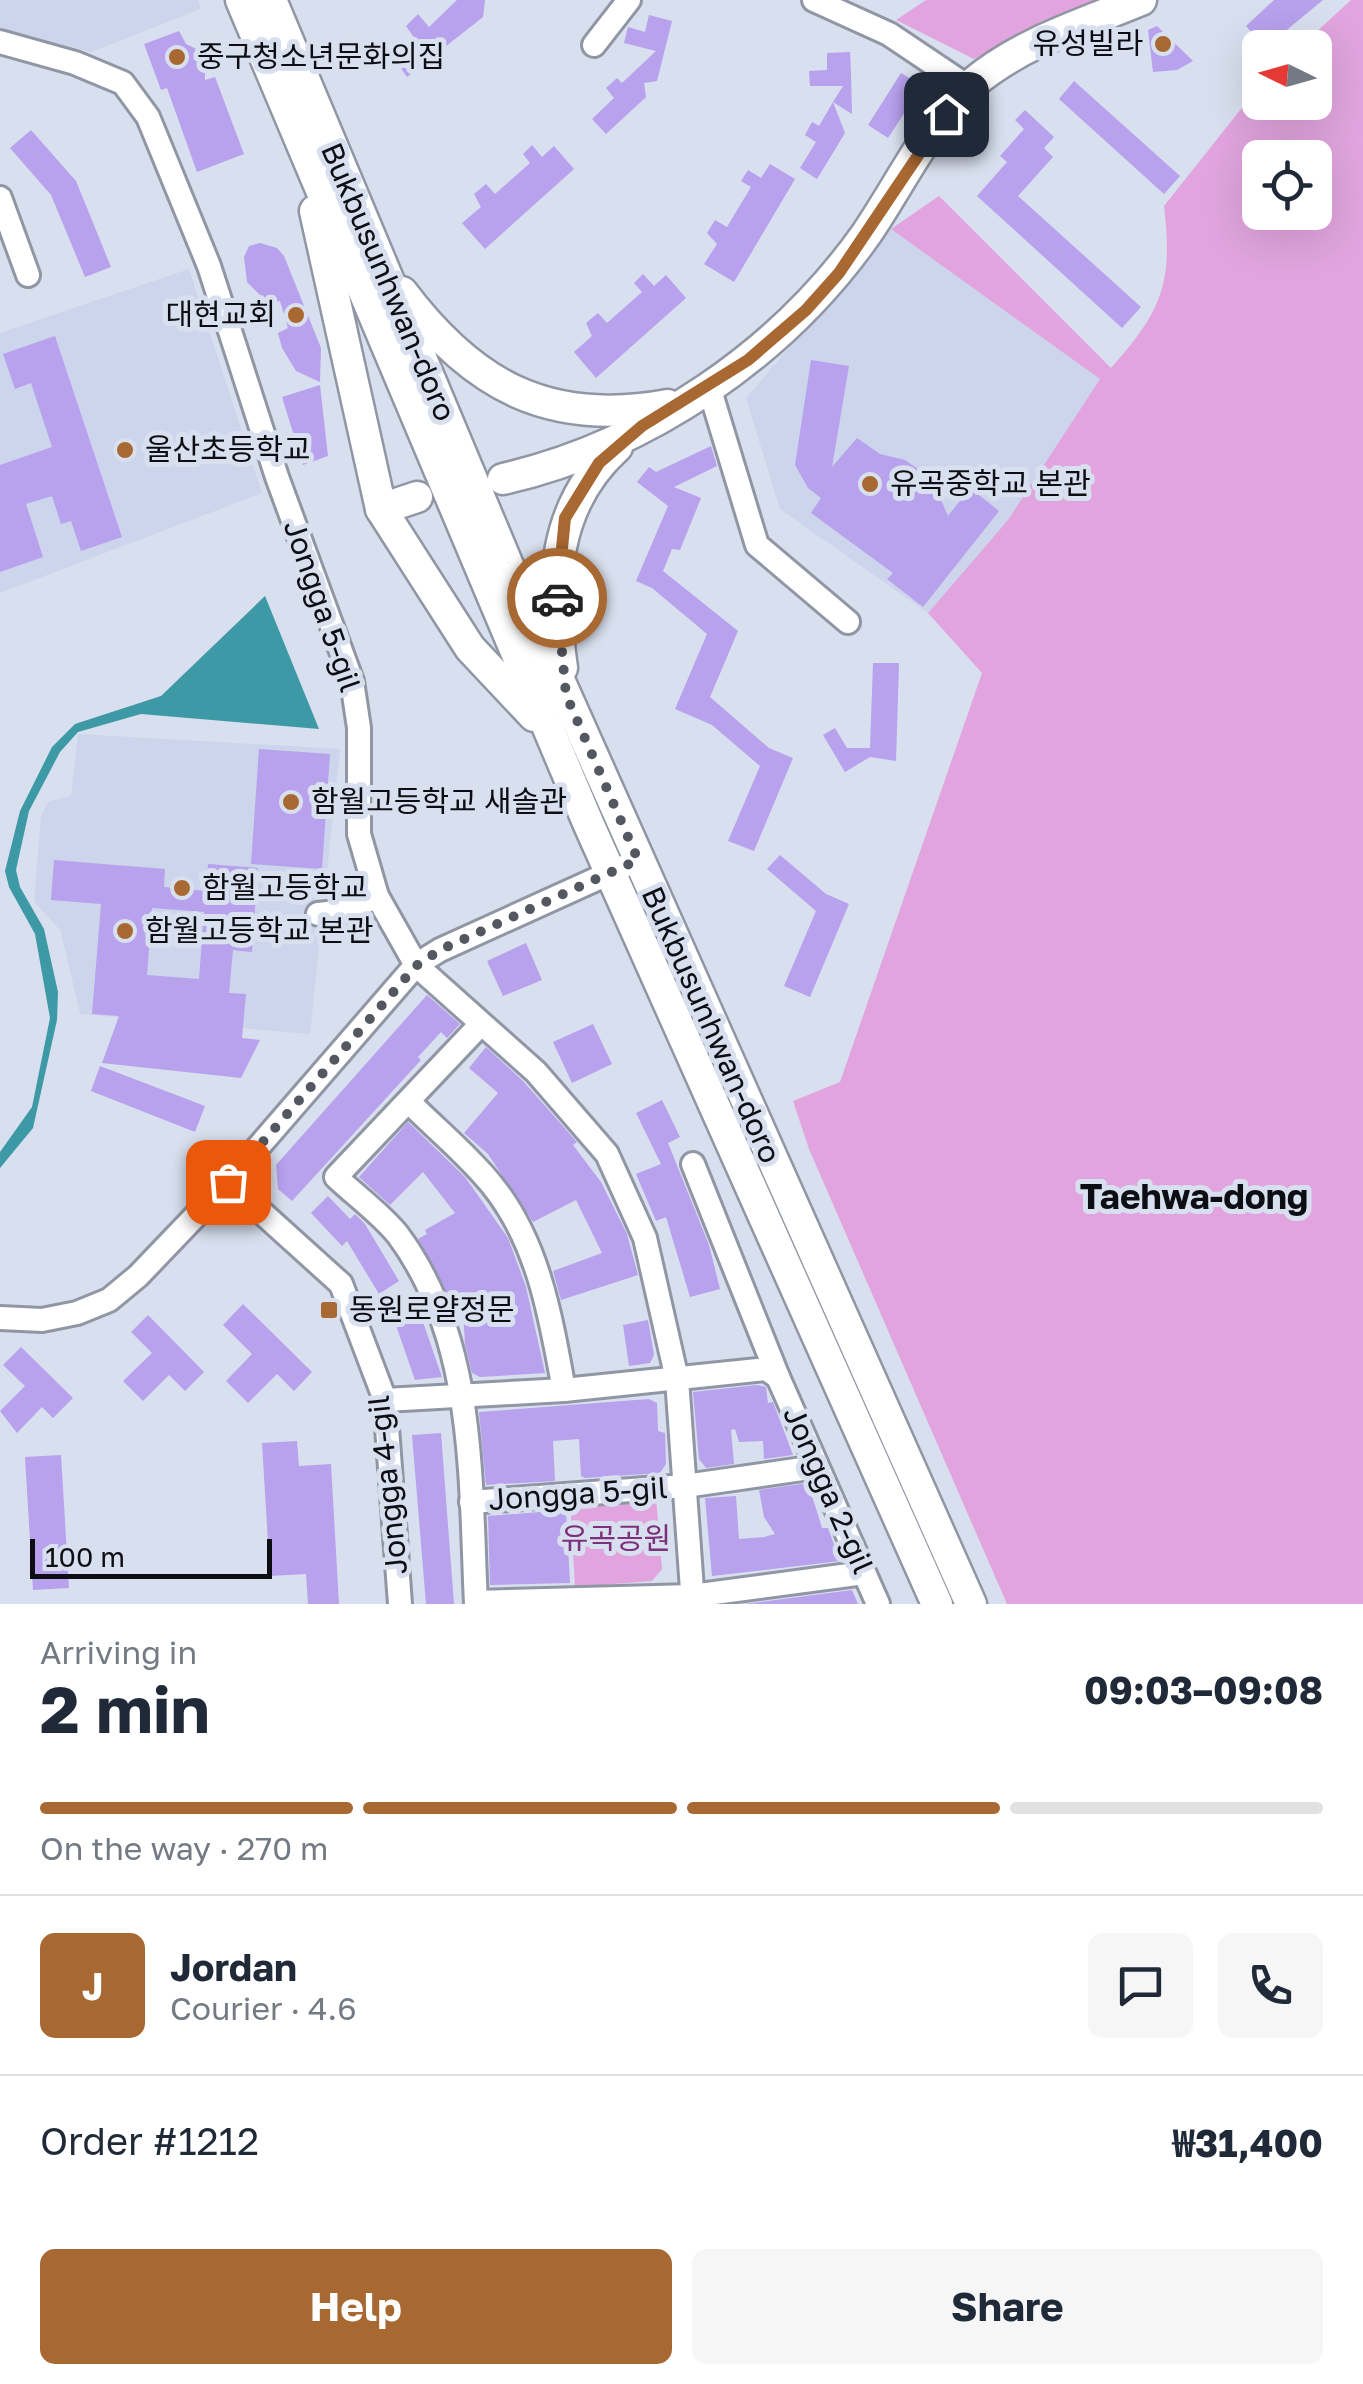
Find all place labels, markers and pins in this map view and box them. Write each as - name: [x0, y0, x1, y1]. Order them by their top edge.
- place label: 유성빌라: [1033, 25, 1143, 61]
- marker: 유성빌라: [1152, 33, 1174, 55]
- place label: 중구청소년문화의집: [197, 38, 445, 74]
- marker: 중구청소년문화의집: [166, 46, 188, 68]
- pin: [904, 72, 989, 157]
- place label: 대현교회: [166, 296, 276, 332]
- marker: 대현교회: [285, 304, 307, 326]
- place label: 울산초등학교: [145, 431, 311, 467]
- marker: 울산초등학교: [114, 439, 136, 461]
- place label: 유곡중학교 본관: [890, 465, 1091, 501]
- marker: 유곡중학교 본관: [859, 473, 881, 495]
- place label: 함월고등학교 새솔관: [311, 783, 567, 819]
- marker: 함월고등학교 새솔관: [280, 791, 302, 813]
- place label: 함월고등학교: [202, 869, 368, 905]
- marker: 함월고등학교: [171, 877, 193, 899]
- place label: 함월고등학교 본관: [145, 912, 373, 948]
- marker: 함월고등학교 본관: [114, 920, 136, 942]
- pin: [186, 1140, 271, 1225]
- place label: 동원로얄정문: [349, 1291, 515, 1327]
- marker: 동원로얄정문: [318, 1299, 340, 1321]

